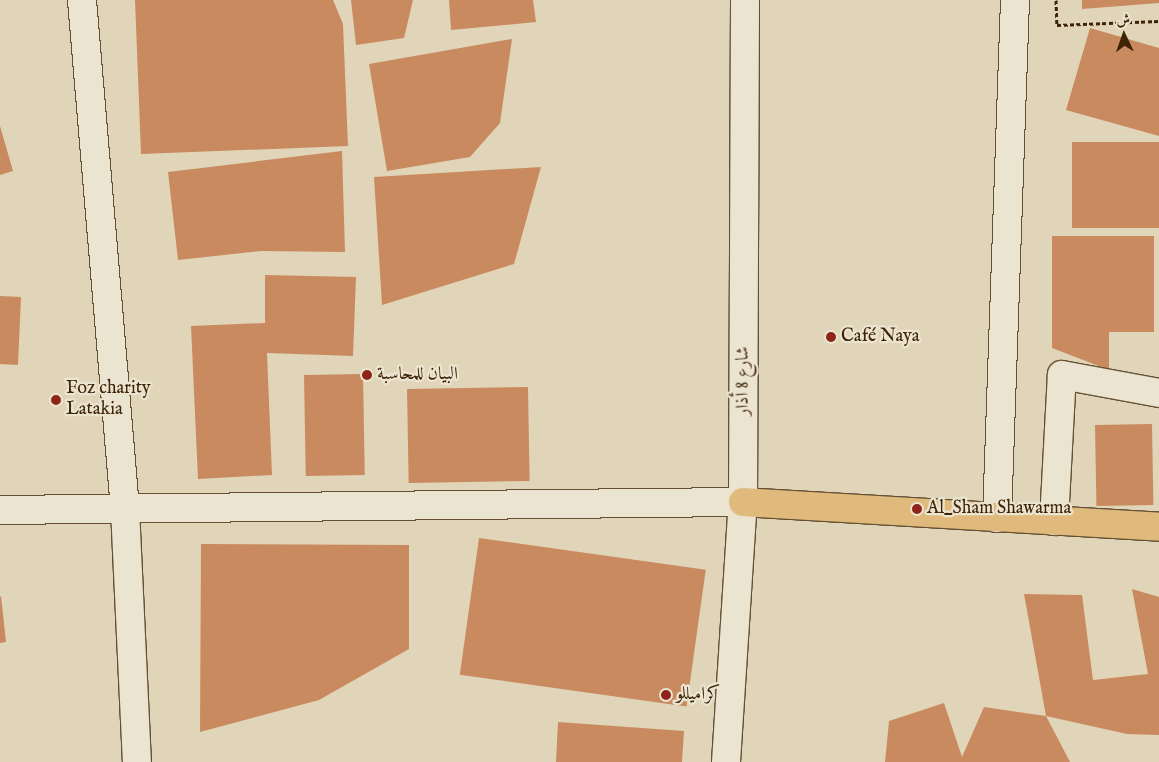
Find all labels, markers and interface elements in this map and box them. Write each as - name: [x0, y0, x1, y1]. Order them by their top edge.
- north arrow: [1099, 10, 1149, 60]
- text: ش: [1116, 11, 1131, 29]
- place label: Café Naya: [841, 326, 919, 348]
- marker: Café Naya: [825, 331, 837, 343]
- street label: شارع 8 أذار: [733, 346, 755, 416]
- place label: البيان للمحاسبة: [377, 364, 458, 386]
- marker: البيان للمحاسبة: [361, 369, 373, 381]
- place label: Foz charity Latakia: [66, 379, 151, 422]
- marker: Foz charity Latakia: [50, 394, 62, 406]
- place label: Al_Sham Shawarma: [927, 498, 1071, 520]
- marker: Al_Sham Shawarma: [911, 503, 923, 515]
- place label: كراميللو: [676, 684, 720, 706]
- marker: كراميللو: [660, 689, 672, 701]

